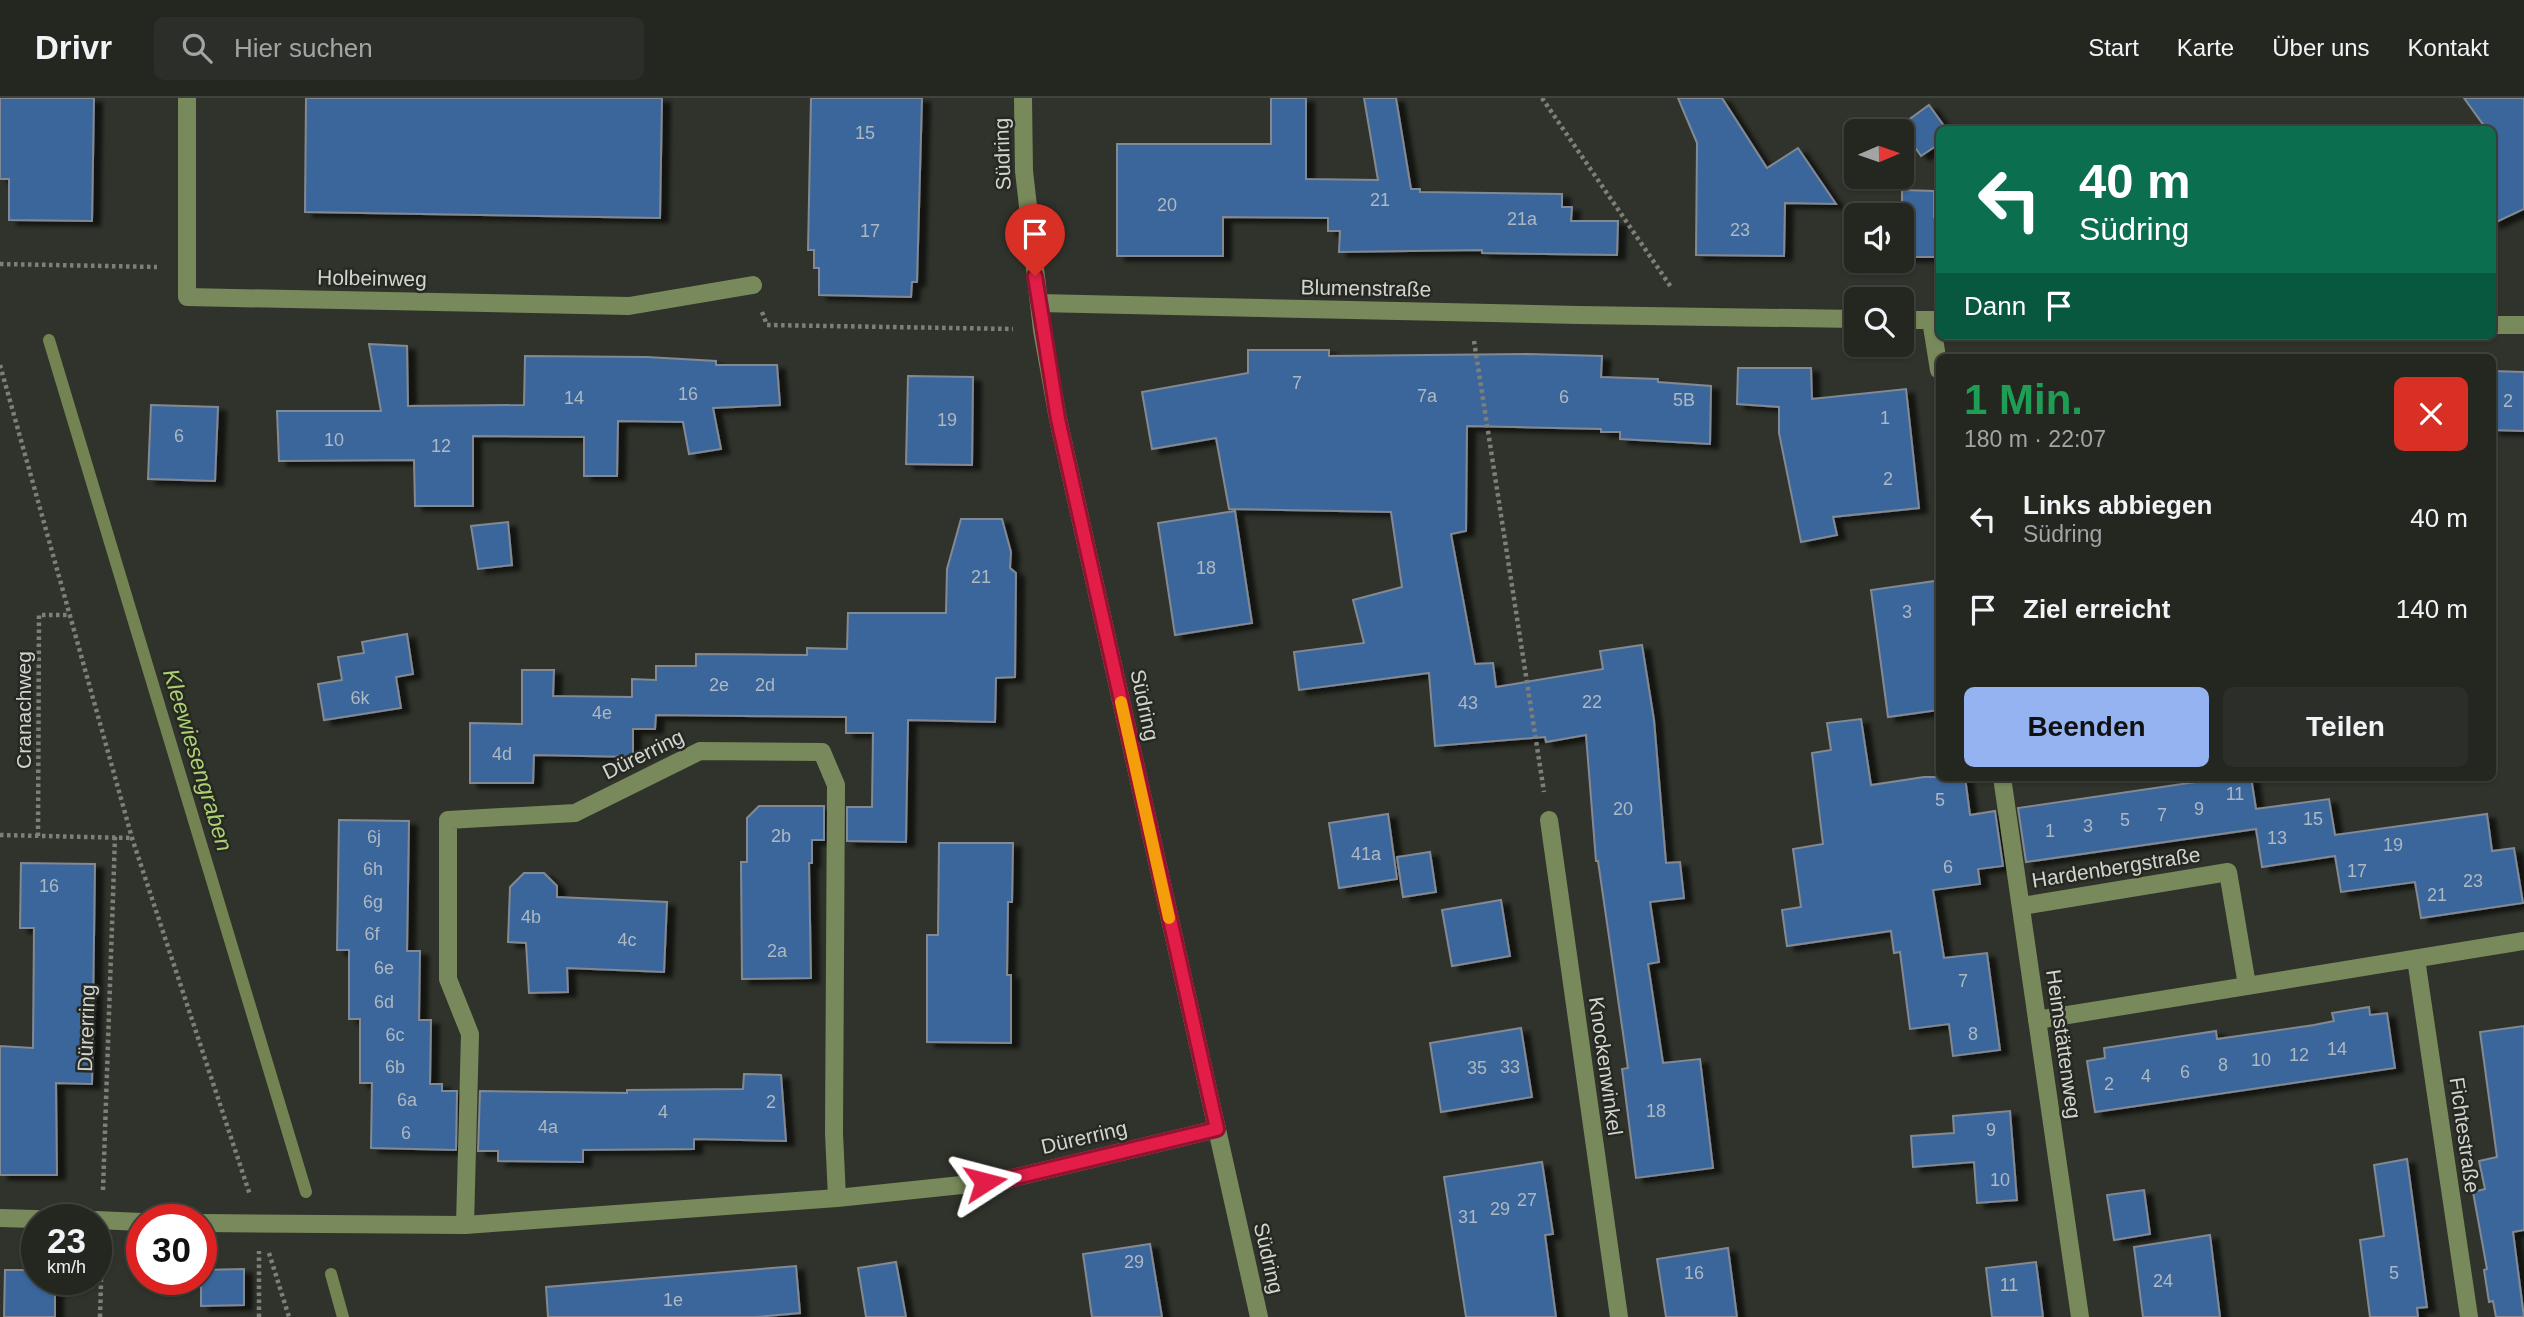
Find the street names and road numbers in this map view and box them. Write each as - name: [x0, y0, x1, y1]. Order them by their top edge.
- street label: Südring: [989, 117, 1015, 191]
- street label: Holbeinweg: [317, 266, 427, 290]
- street label: Blumenstraße: [1300, 275, 1432, 301]
- street label: Cranachweg: [12, 651, 35, 769]
- street label: Südring: [1126, 667, 1164, 743]
- street label: Dürerring: [599, 724, 687, 784]
- street label: Hardenbergstraße: [2030, 842, 2202, 892]
- street label: Heimstättenweg: [2042, 968, 2086, 1120]
- street label: Dürerring: [73, 984, 99, 1072]
- street label: Knockenwinkel: [1585, 995, 1627, 1137]
- street label: Fichtestraße: [2445, 1076, 2485, 1194]
- street label: Dürerring: [1039, 1116, 1129, 1158]
- street label: Südring: [1250, 1220, 1288, 1296]

